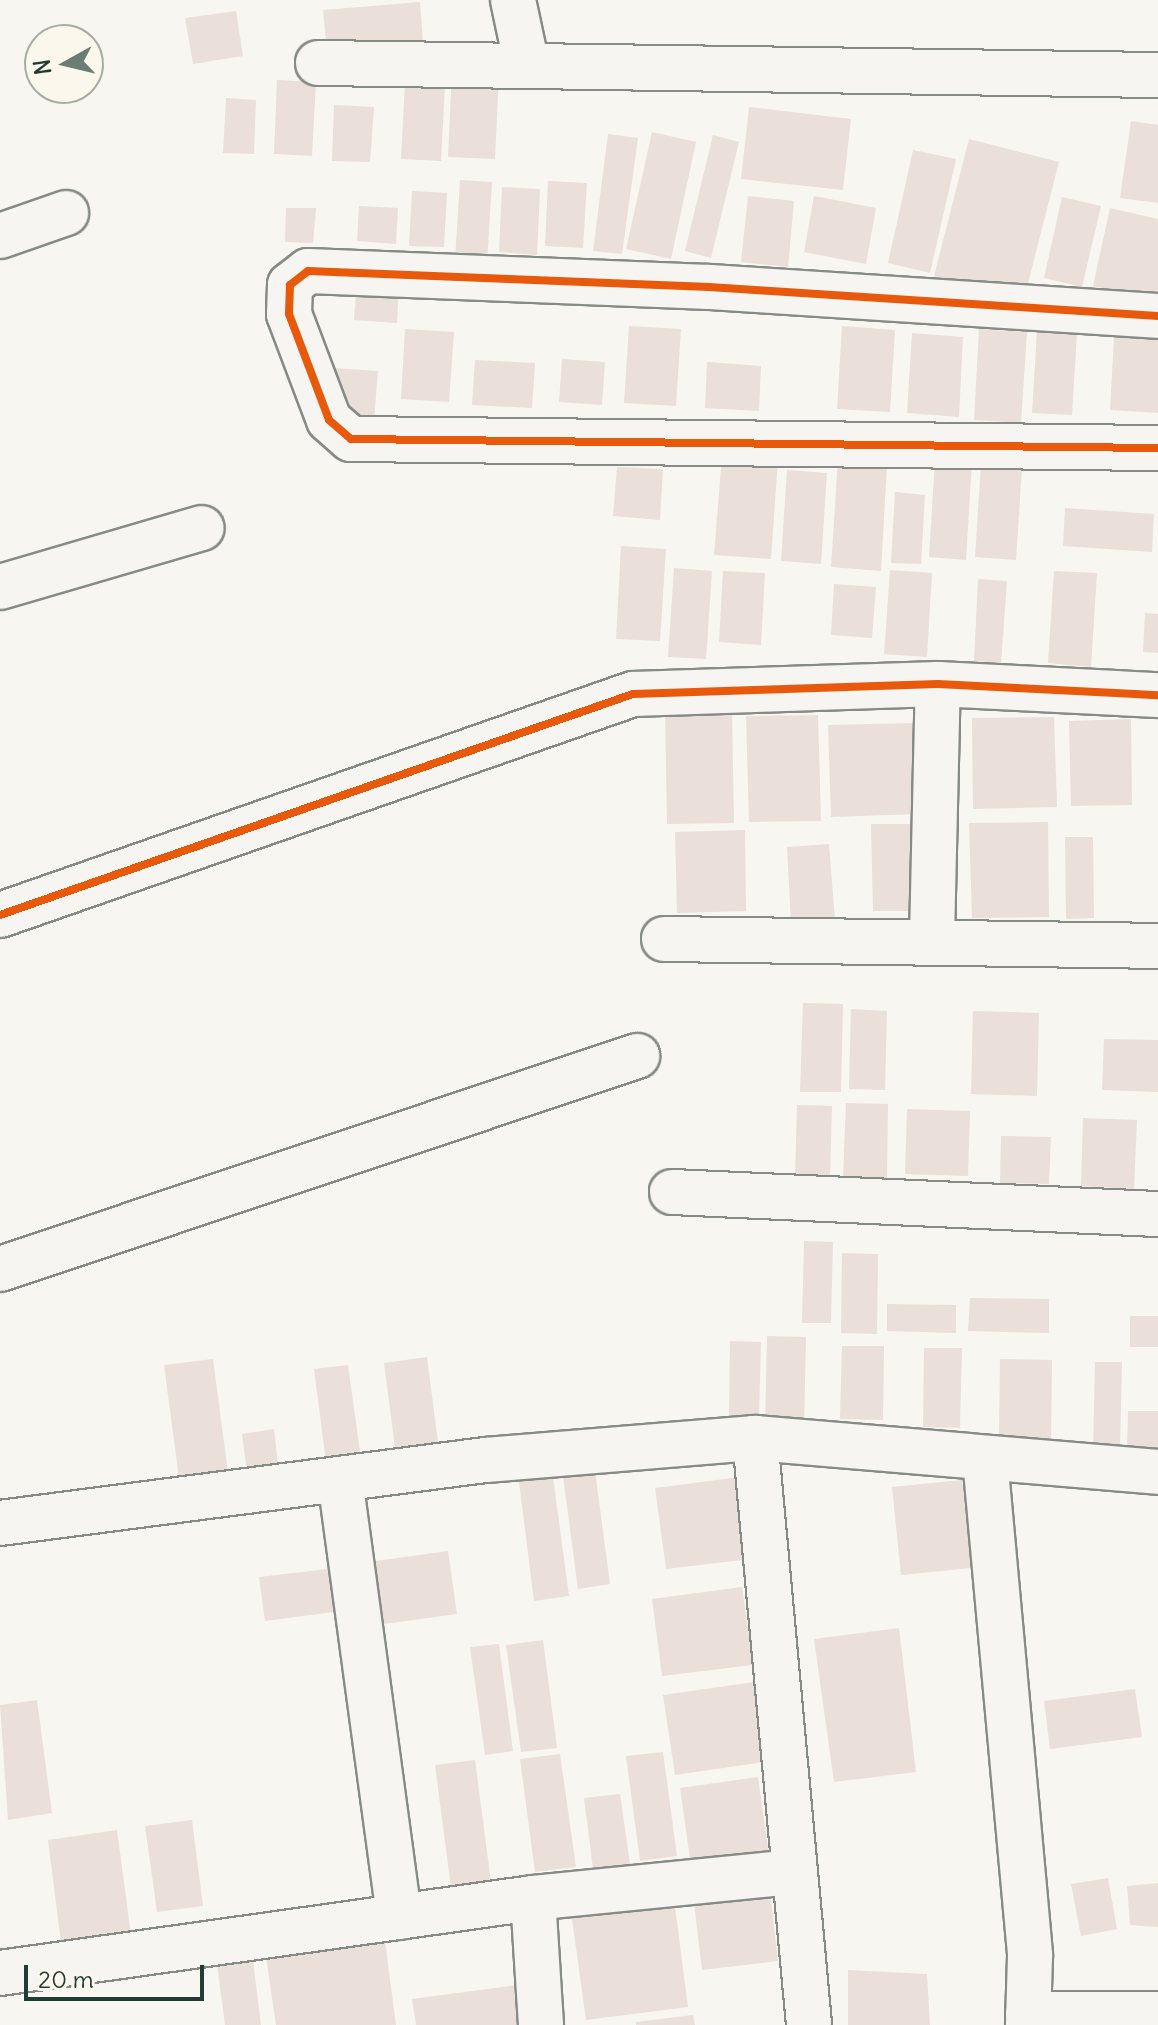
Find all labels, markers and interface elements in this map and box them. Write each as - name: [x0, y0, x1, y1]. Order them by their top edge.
- north arrow: [24, 24, 104, 104]
- text: N: [27, 58, 57, 77]
- scale bar: [28, 1949, 208, 1999]
- text: 20 m: [38, 1964, 94, 1994]

